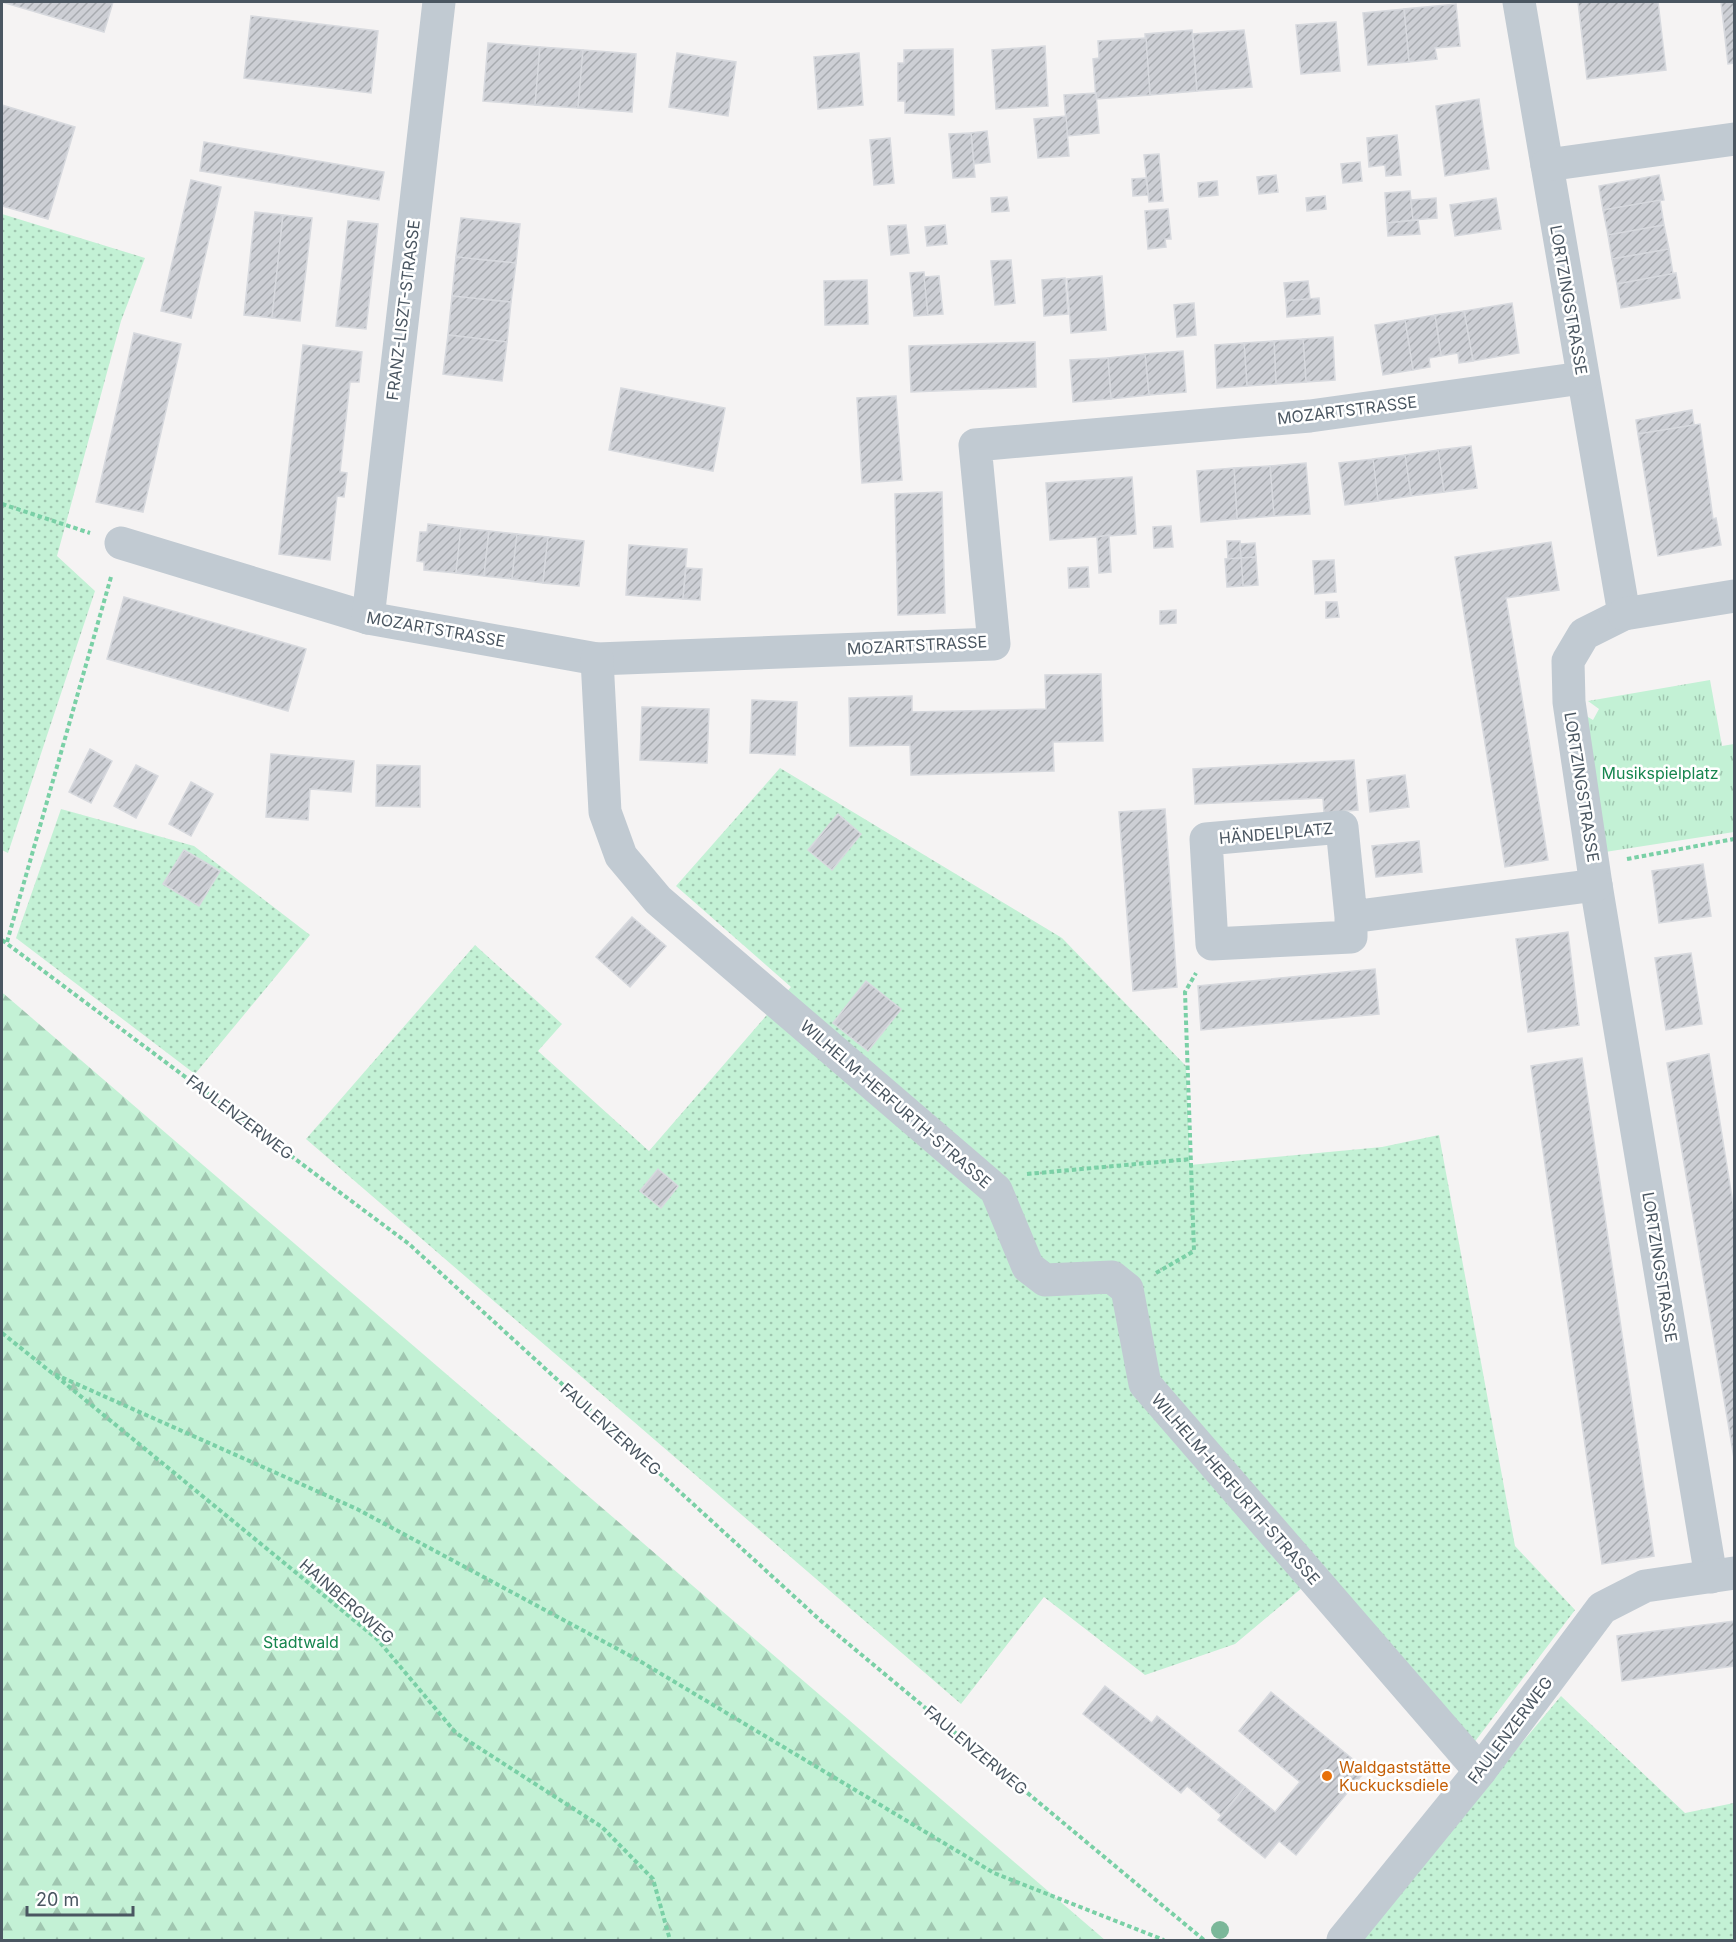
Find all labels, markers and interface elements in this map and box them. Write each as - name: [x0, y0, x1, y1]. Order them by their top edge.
- street label: FRANZ-LISZT-STRASSE: [382, 219, 424, 401]
- street label: LORTZINGSTRASSE: [1546, 223, 1592, 377]
- street label: MOZARTSTRASSE: [1276, 392, 1418, 428]
- street label: MOZARTSTRASSE: [365, 607, 507, 651]
- street label: MOZARTSTRASSE: [846, 631, 988, 659]
- street label: LORTZINGSTRASSE: [1560, 710, 1604, 864]
- park label: Musikspielplatz: [1601, 763, 1719, 783]
- street label: HÄNDELPLATZ: [1218, 818, 1334, 848]
- street label: WILHELM-HERFURTH-STRASSE: [796, 1016, 996, 1192]
- street label: FAULENZERWEG: [183, 1070, 297, 1164]
- street label: LORTZINGSTRASSE: [1638, 1190, 1682, 1344]
- street label: FAULENZERWEG: [557, 1379, 665, 1479]
- street label: WILHELM-HERFURTH-STRASSE: [1148, 1389, 1324, 1589]
- street label: HAINBERGWEG: [296, 1554, 398, 1648]
- park label: Stadtwald: [263, 1632, 339, 1652]
- street label: FAULENZERWEG: [1463, 1673, 1557, 1787]
- street label: FAULENZERWEG: [920, 1701, 1032, 1799]
- place label: Waldgaststätte Kuckucksdiele: [1339, 1757, 1451, 1795]
- marker: Waldgaststätte Kuckucksdiele: [1320, 1769, 1334, 1783]
- scale bar: [27, 1879, 134, 1917]
- text: 20 m: [36, 1889, 79, 1910]

